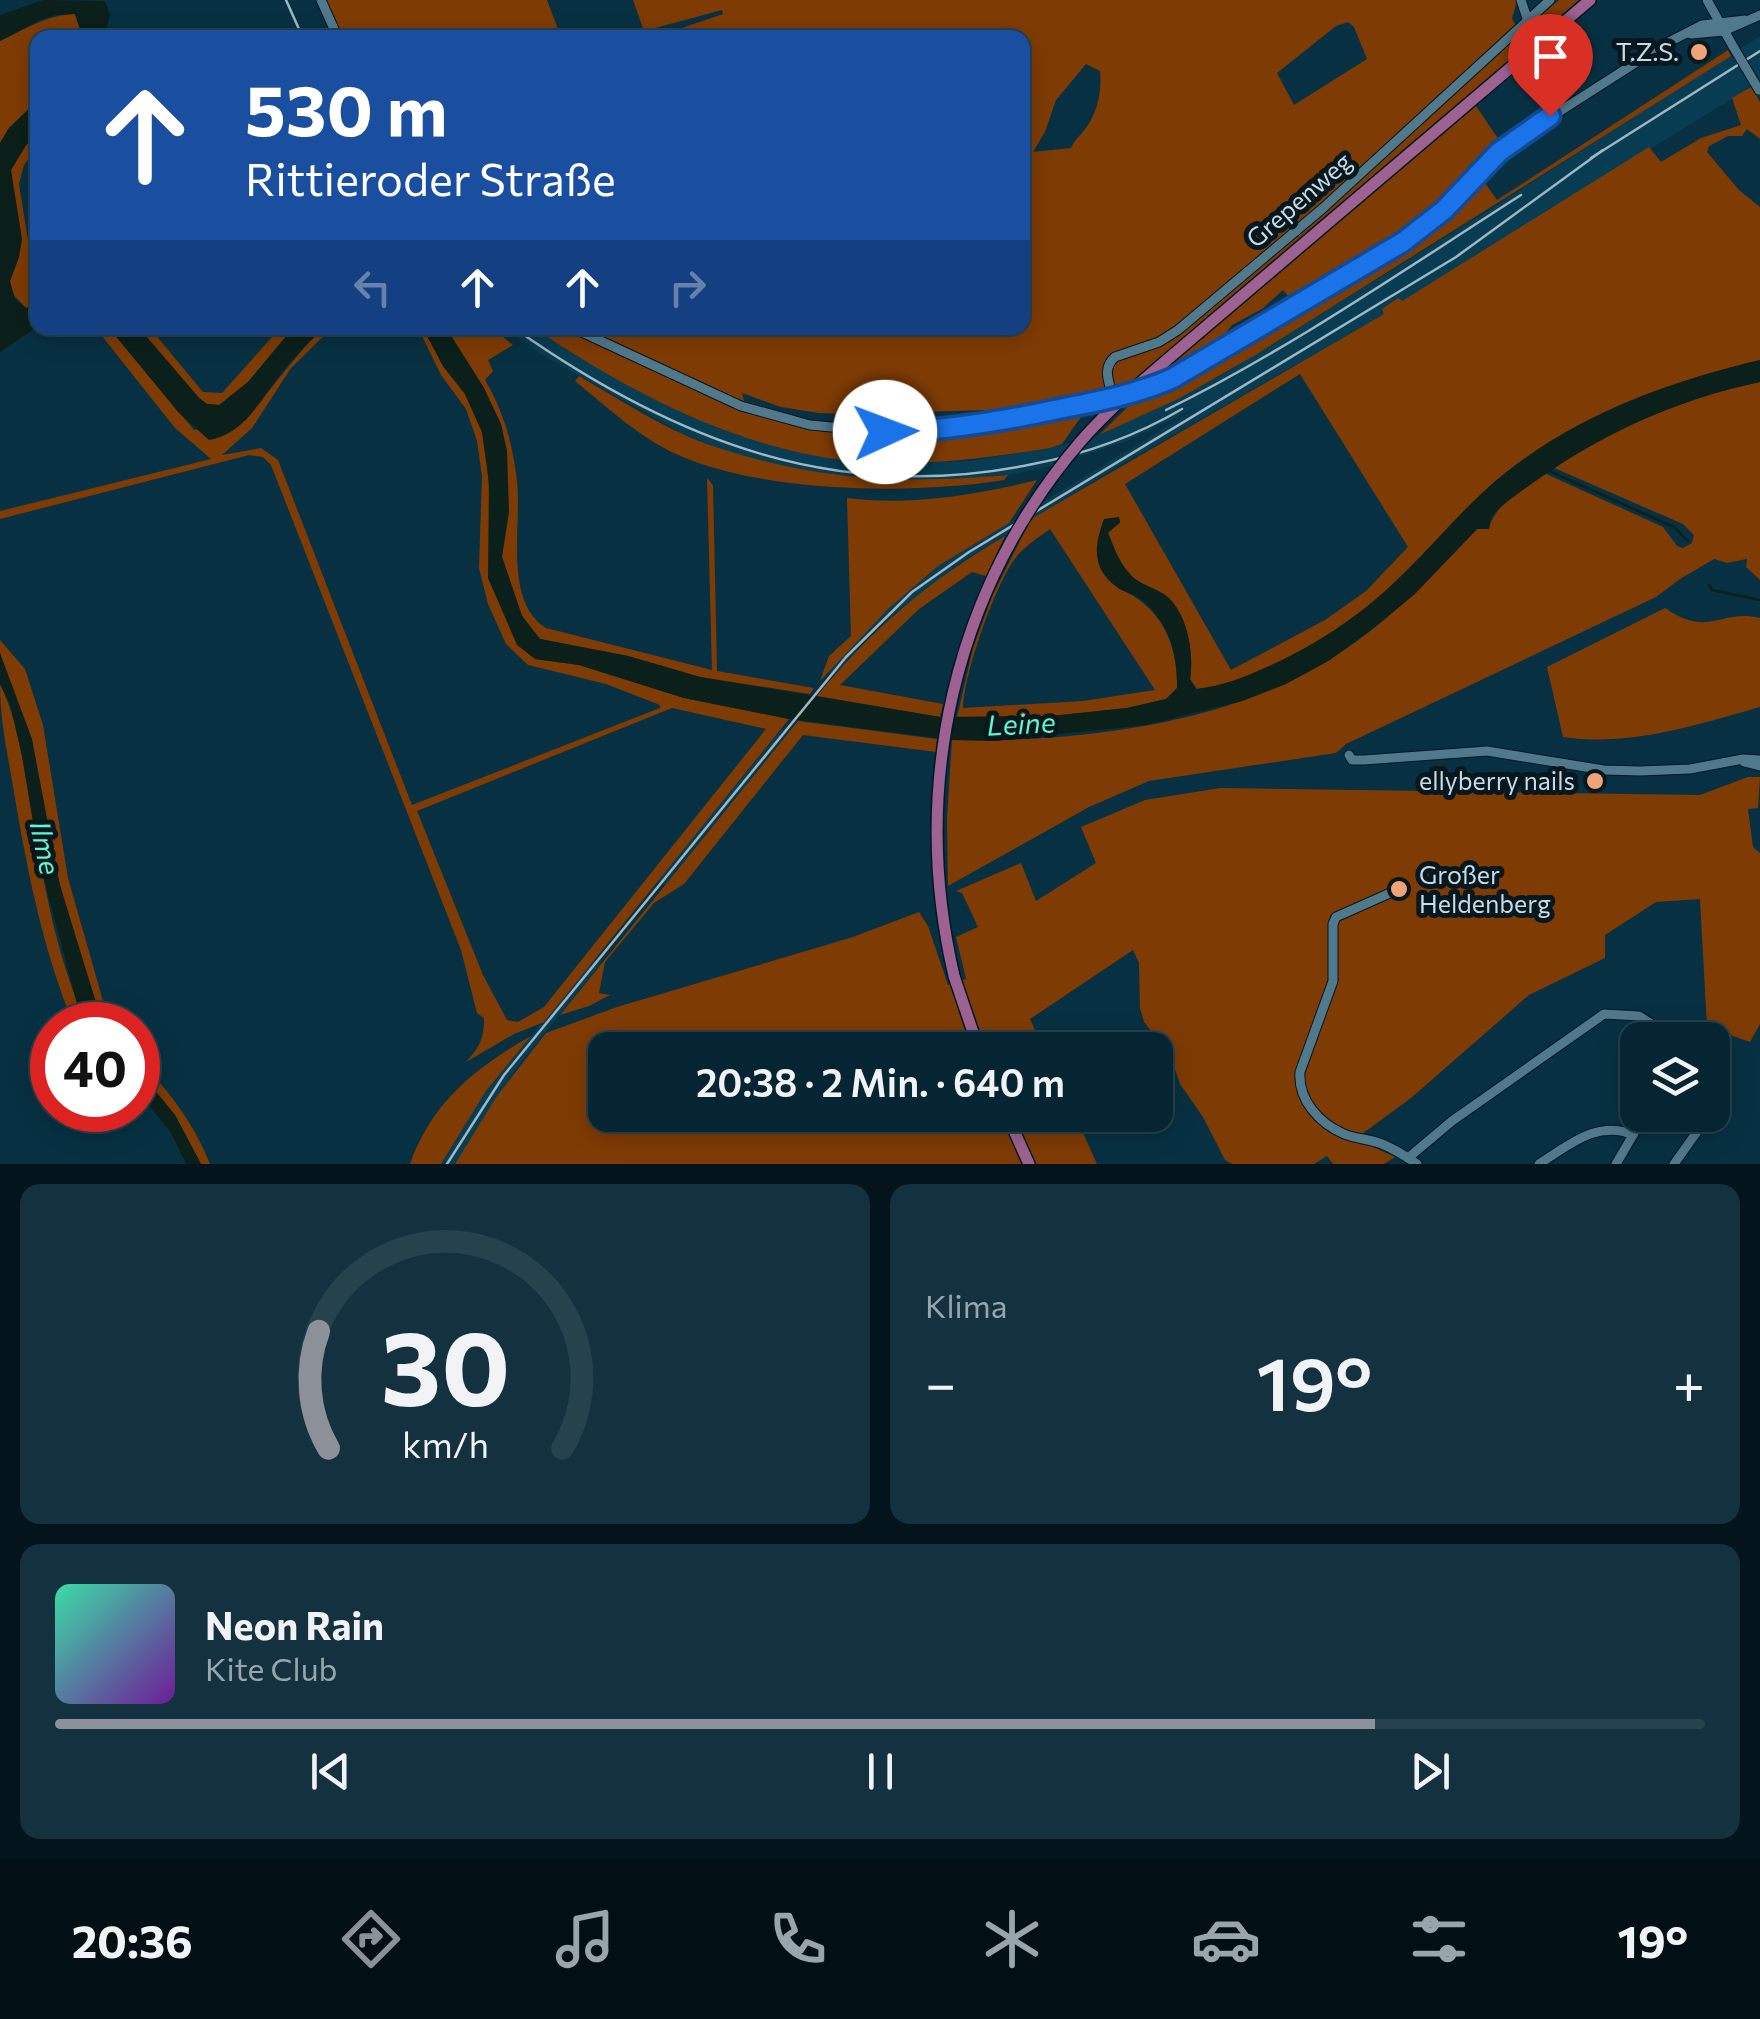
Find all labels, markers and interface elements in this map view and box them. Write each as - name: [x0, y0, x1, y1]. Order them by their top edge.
- pin: [1508, 14, 1593, 117]
- icon: arrive: [1523, 29, 1578, 84]
- place label: T.Z.S.: [1616, 36, 1679, 66]
- marker: T.Z.S.: [1688, 41, 1710, 63]
- text: 530 m: [245, 65, 448, 150]
- icon: ahead: [80, 70, 210, 200]
- street label: Grepenweg: [1240, 145, 1357, 253]
- text: Rittieroder Straße: [245, 150, 616, 205]
- icon: left: [345, 260, 400, 315]
- icon: ahead: [450, 260, 505, 315]
- icon: ahead: [555, 260, 610, 315]
- icon: right: [660, 260, 715, 315]
- position arrow: [833, 380, 937, 484]
- water label: Leine: [986, 704, 1056, 742]
- place label: ellyberry nails: [1419, 765, 1575, 795]
- marker: ellyberry nails: [1584, 770, 1606, 792]
- water label: Ilme: [24, 818, 68, 878]
- place label: Großer Heldenberg: [1419, 859, 1551, 918]
- marker: Großer Heldenberg: [1388, 878, 1410, 900]
- speed limit sign: 40: [30, 1002, 160, 1132]
- map controls: [1620, 1022, 1730, 1132]
- button: layers: [1620, 1022, 1730, 1132]
- text: 20:38 · 2 Min. · 640 m: [696, 1058, 1065, 1105]
- text: Klima: [925, 1285, 1007, 1325]
- text: 30: [380, 1300, 510, 1427]
- text: 19°: [1256, 1335, 1372, 1426]
- text: −: [925, 1348, 956, 1415]
- text: +: [1673, 1348, 1705, 1415]
- text: km/h: [402, 1422, 488, 1465]
- text: Neon Rain: [205, 1601, 384, 1648]
- text: Kite Club: [205, 1648, 337, 1688]
- icon: previous: [303, 1744, 358, 1799]
- icon: pause: [853, 1744, 908, 1799]
- icon: next: [1403, 1744, 1458, 1799]
- icon: directions: [336, 1904, 406, 1974]
- icon: music: [550, 1904, 620, 1974]
- icon: phone: [763, 1904, 833, 1974]
- icon: climate: [977, 1904, 1047, 1974]
- icon: car: [1191, 1904, 1261, 1974]
- icon: filters: [1404, 1904, 1474, 1974]
- text: 20:36: [72, 1912, 193, 1967]
- text: 19°: [1618, 1912, 1688, 1967]

